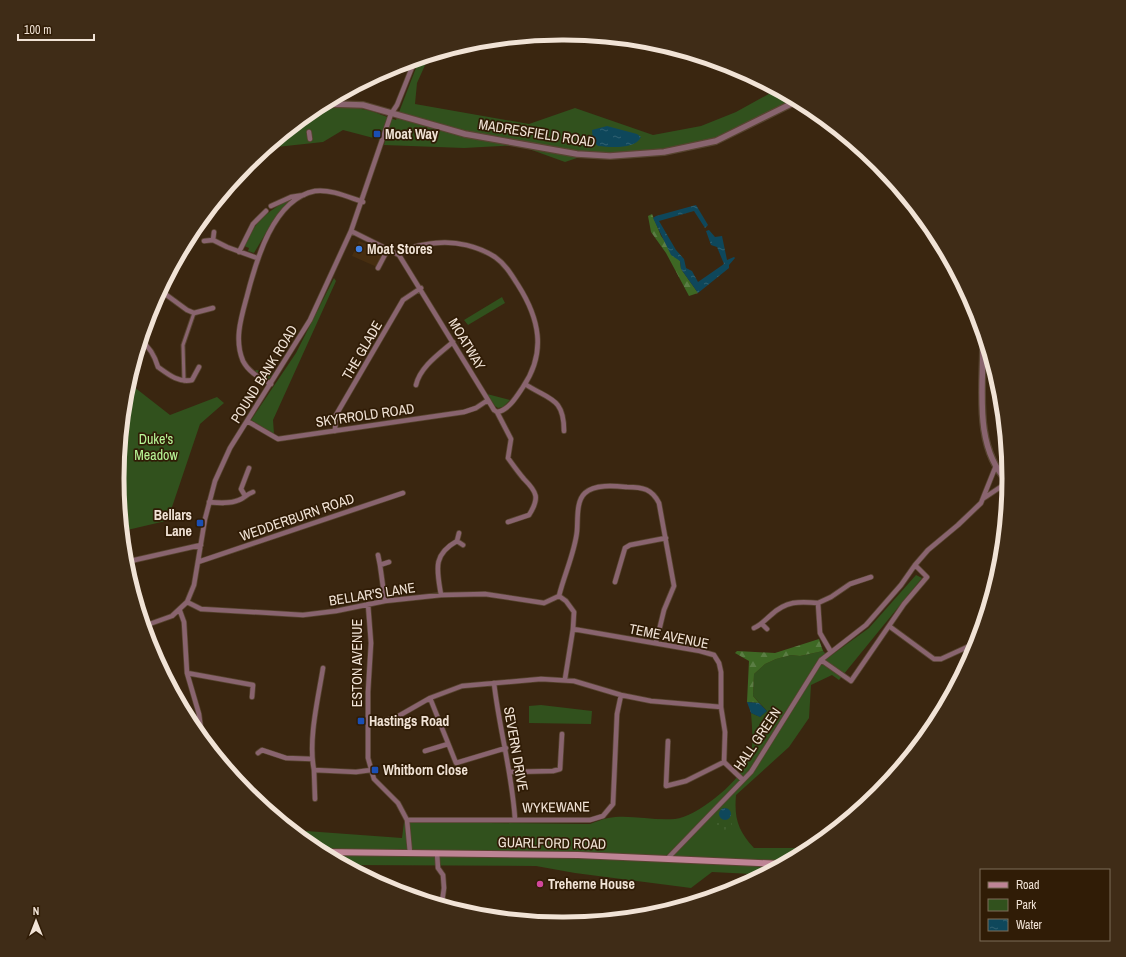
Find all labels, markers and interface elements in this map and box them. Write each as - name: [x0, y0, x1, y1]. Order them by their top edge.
- scale bar: [18, 16, 94, 42]
- text: 100 m: [24, 22, 51, 38]
- street label: MADRESFIELD ROAD: [477, 115, 597, 151]
- place label: Moat Way: [385, 125, 439, 143]
- marker: Moat Way: [372, 129, 382, 139]
- place label: Moat Stores: [367, 240, 433, 258]
- marker: Moat Stores: [354, 244, 364, 254]
- street label: MOATWAY: [445, 315, 490, 373]
- street label: THE GLADE: [338, 317, 386, 383]
- street label: POUND BANK ROAD: [227, 322, 301, 426]
- street label: SKYRROLD ROAD: [314, 399, 416, 431]
- park label: Duke's Meadow: [134, 430, 178, 464]
- street label: WEDDERBURN ROAD: [237, 489, 357, 545]
- place label: Bellars Lane: [154, 506, 192, 540]
- marker: Bellars Lane: [195, 518, 205, 528]
- street label: BELLAR'S LANE: [328, 578, 416, 610]
- street label: ESTON AVENUE: [348, 619, 366, 707]
- street label: TEME AVENUE: [628, 619, 710, 653]
- street label: HALL GREEN: [729, 704, 785, 774]
- street label: SEVERN DRIVE: [500, 705, 532, 793]
- place label: Hastings Road: [369, 712, 449, 730]
- marker: Hastings Road: [356, 716, 366, 726]
- place label: Whitborn Close: [383, 761, 468, 779]
- marker: Whitborn Close: [370, 765, 380, 775]
- street label: WYKEWANE: [522, 797, 590, 817]
- street label: GUARLFORD ROAD: [498, 833, 606, 853]
- legend: [980, 869, 1110, 941]
- place label: Treherne House: [548, 875, 635, 893]
- text: Road: [1016, 877, 1040, 893]
- marker: Treherne House: [535, 879, 545, 889]
- text: Park: [1016, 897, 1036, 913]
- north arrow: [16, 901, 56, 941]
- text: N: [33, 904, 39, 918]
- text: Water: [1016, 917, 1043, 933]

